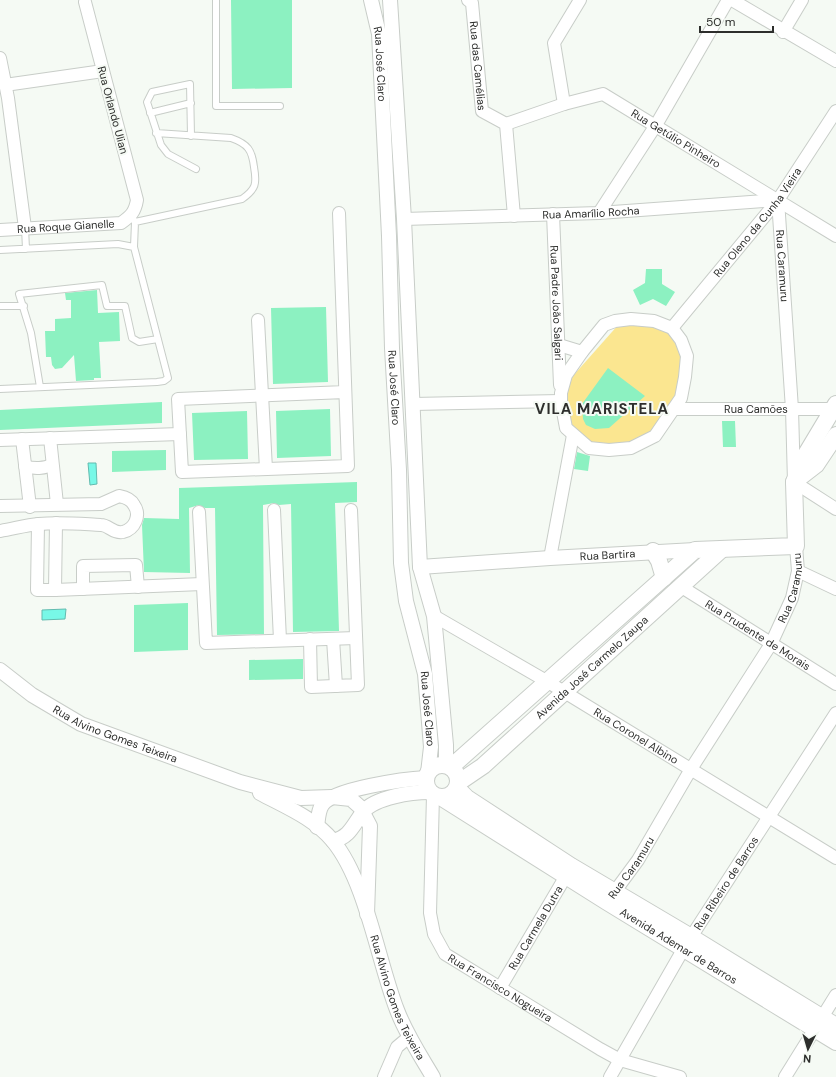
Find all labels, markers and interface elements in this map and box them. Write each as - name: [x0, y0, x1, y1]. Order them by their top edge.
- scale bar: [700, 8, 773, 34]
- text: 50 m: [706, 14, 735, 30]
- street label: Rua das Camélias: [467, 20, 489, 111]
- street label: Rua José Claro: [370, 25, 389, 102]
- street label: Rua Orlando Ulian: [95, 65, 131, 155]
- street label: Rua Getúlio Pinheiro: [629, 106, 723, 171]
- street label: Rua Oleno da Cunha Vieira: [710, 165, 804, 280]
- street label: Rua Amarílio Rocha: [542, 203, 640, 222]
- street label: Rua Roque Gianelle: [17, 216, 115, 236]
- street label: Rua Caramuru: [773, 229, 792, 302]
- street label: Rua Padre João Salgari: [547, 245, 566, 361]
- street label: Rua José Claro: [385, 350, 403, 426]
- district label: VILA MARISTELA: [535, 399, 669, 419]
- street label: Rua Camões: [724, 402, 788, 416]
- street label: Rua Bartira: [580, 546, 636, 563]
- street label: Rua Caramuru: [775, 553, 805, 625]
- street label: Rua Prudente de Morais: [703, 597, 813, 673]
- street label: Avenida José Carmelo Zaupa: [532, 613, 651, 722]
- street label: Rua José Claro: [418, 671, 438, 747]
- street label: Rua Alvino Gomes Teixeira: [51, 702, 179, 766]
- street label: Rua Coronel Albino: [591, 705, 681, 767]
- street label: Rua Caramuru: [605, 834, 657, 901]
- street label: Rua Ribeiro de Barros: [691, 834, 761, 933]
- street label: Rua Carmela Dutra: [505, 883, 566, 972]
- street label: Avenida Ademar de Barros: [617, 905, 740, 987]
- street label: Rua Alvino Gomes Teixeira: [367, 933, 428, 1063]
- street label: Rua Francisco Nogueira: [446, 951, 555, 1025]
- north arrow: [788, 1029, 828, 1069]
- text: N: [803, 1052, 812, 1066]

